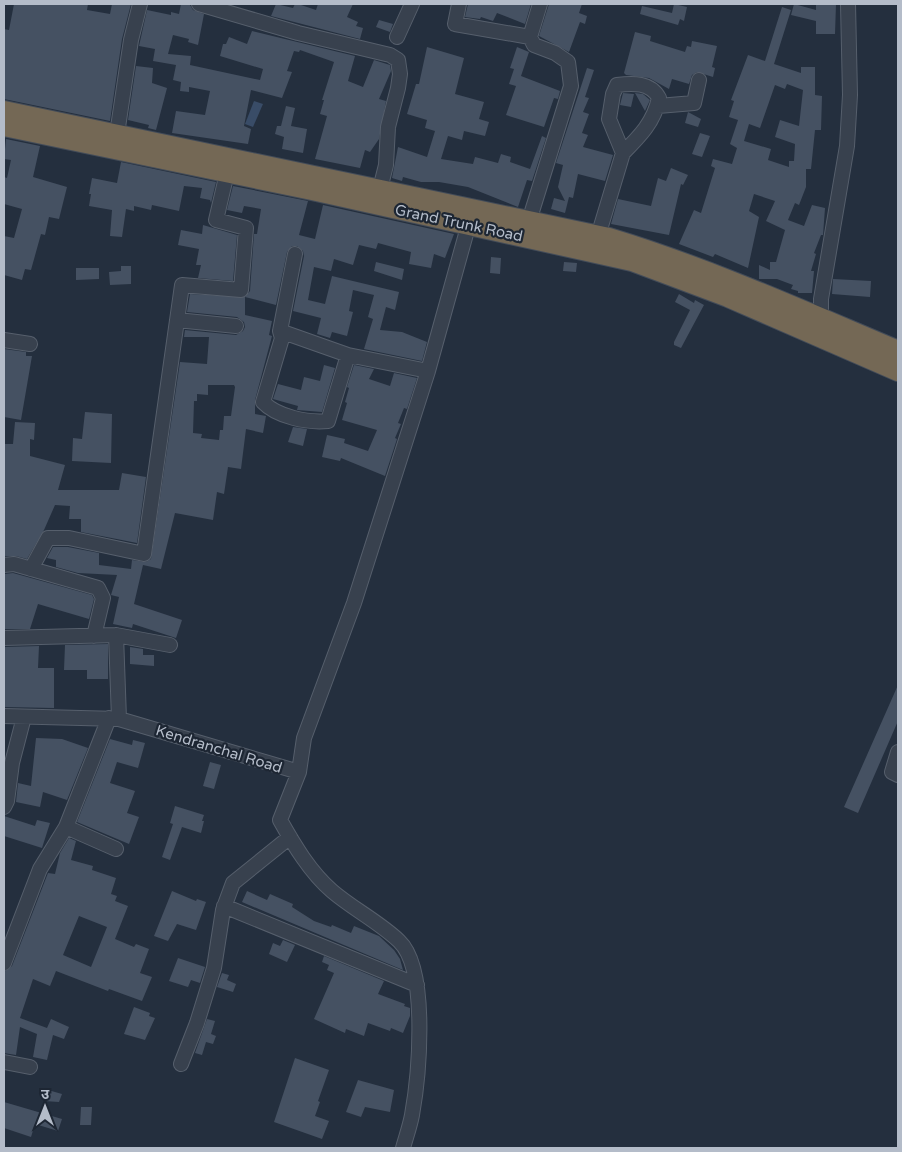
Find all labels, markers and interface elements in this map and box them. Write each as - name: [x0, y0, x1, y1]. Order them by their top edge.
- street label: Grand Trunk Road: [394, 201, 524, 245]
- street label: Kendranchal Road: [154, 721, 284, 777]
- north arrow: [20, 1082, 70, 1132]
- text: उ: [41, 1086, 50, 1103]

